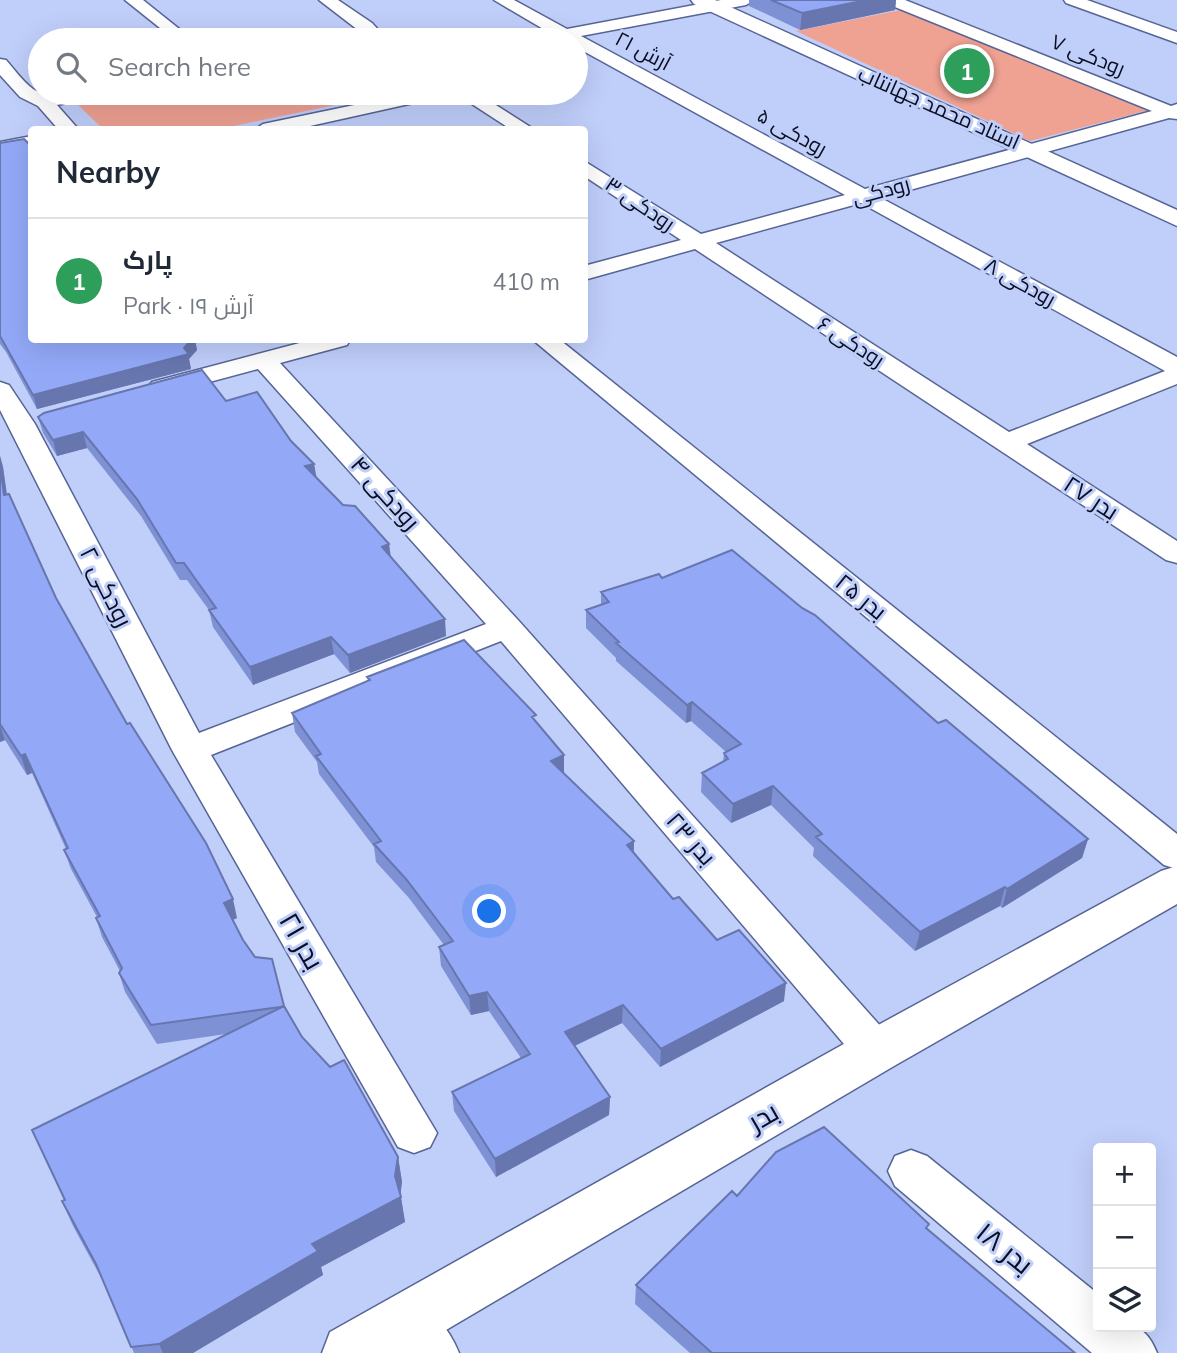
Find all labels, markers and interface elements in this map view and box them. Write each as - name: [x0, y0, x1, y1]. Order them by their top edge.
- street label: آرش ۲۱: [611, 25, 676, 77]
- search box: [28, 28, 588, 105]
- street label: رودکی ۷: [1047, 28, 1129, 82]
- pin: 1: [944, 45, 990, 97]
- icon: search: [52, 48, 90, 86]
- text: Search here: [108, 50, 251, 83]
- street label: استاد محمد جهانتاب: [854, 60, 1024, 155]
- street label: رودکی ۵: [753, 101, 832, 162]
- text: Nearby: [56, 153, 160, 191]
- street label: رودکی ۳: [600, 170, 680, 237]
- street label: رودکی: [849, 170, 913, 211]
- text: پارک: [123, 243, 172, 276]
- street label: رودکی ۸: [980, 251, 1061, 312]
- text: 1: [72, 267, 86, 296]
- text: 410 m: [492, 267, 560, 296]
- text: Park · آرش ۱۹: [123, 291, 254, 320]
- street label: رودکی ۶: [813, 310, 890, 373]
- street label: رودکی ۴: [345, 449, 427, 536]
- street label: بدر ۲۷: [1058, 468, 1125, 526]
- street label: رودکی ۲: [74, 541, 140, 632]
- street label: بدر ۲۵: [830, 566, 893, 626]
- street label: بدر ۲۳: [661, 806, 723, 871]
- your location: [472, 894, 506, 928]
- street label: بدر ۲۱: [272, 906, 333, 976]
- street label: بدر: [739, 1093, 784, 1139]
- map controls: [1093, 1143, 1156, 1332]
- button: +: [1093, 1143, 1156, 1206]
- button: −: [1093, 1206, 1156, 1269]
- street label: بدر ۱‍۸: [970, 1214, 1041, 1281]
- button: layers: [1093, 1269, 1156, 1332]

